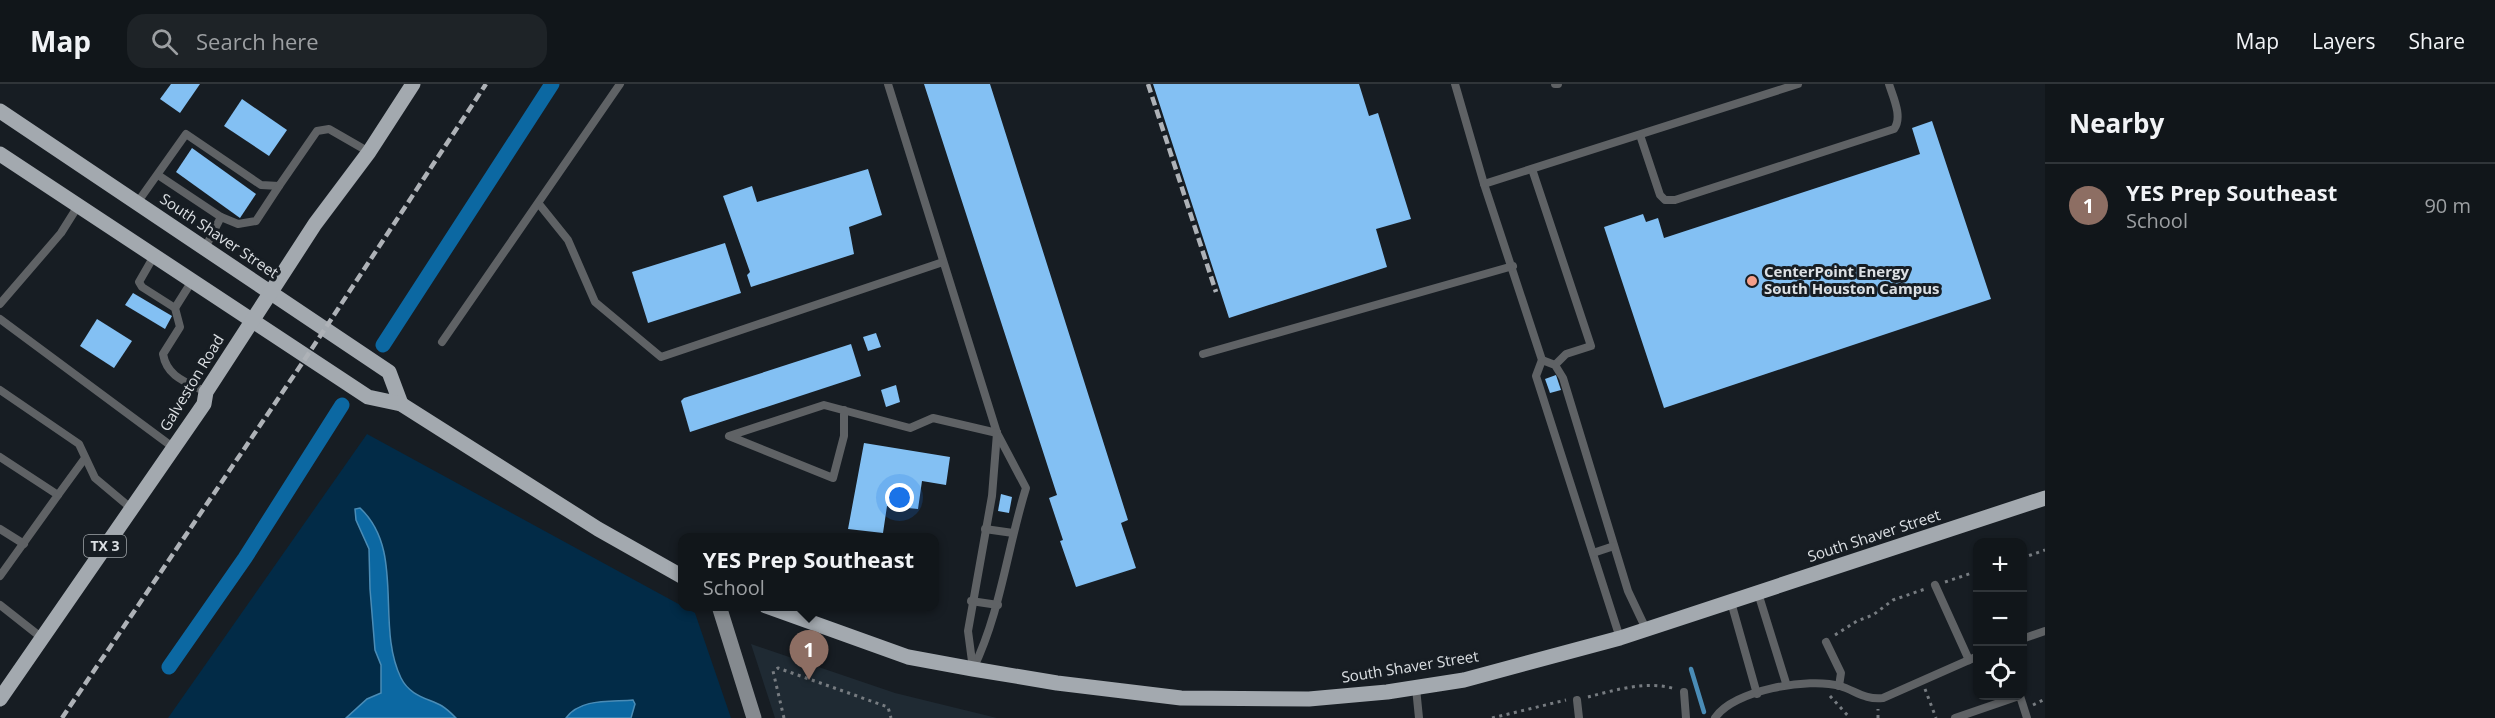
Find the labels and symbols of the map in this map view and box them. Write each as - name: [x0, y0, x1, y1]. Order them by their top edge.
- street label: South Shaver Street: [157, 188, 283, 282]
- place label: CenterPoint Energy South Houston Campus: [1764, 261, 1939, 298]
- marker: CenterPoint Energy South Houston Campus: [1745, 274, 1759, 288]
- street label: Galveston Road: [154, 330, 228, 435]
- your location: [885, 483, 914, 512]
- street label: South Shaver Street: [1805, 504, 1943, 566]
- road number: TX 3: [84, 535, 126, 557]
- pin: 1: [790, 630, 828, 680]
- street label: South Shaver Street: [1340, 645, 1480, 687]

